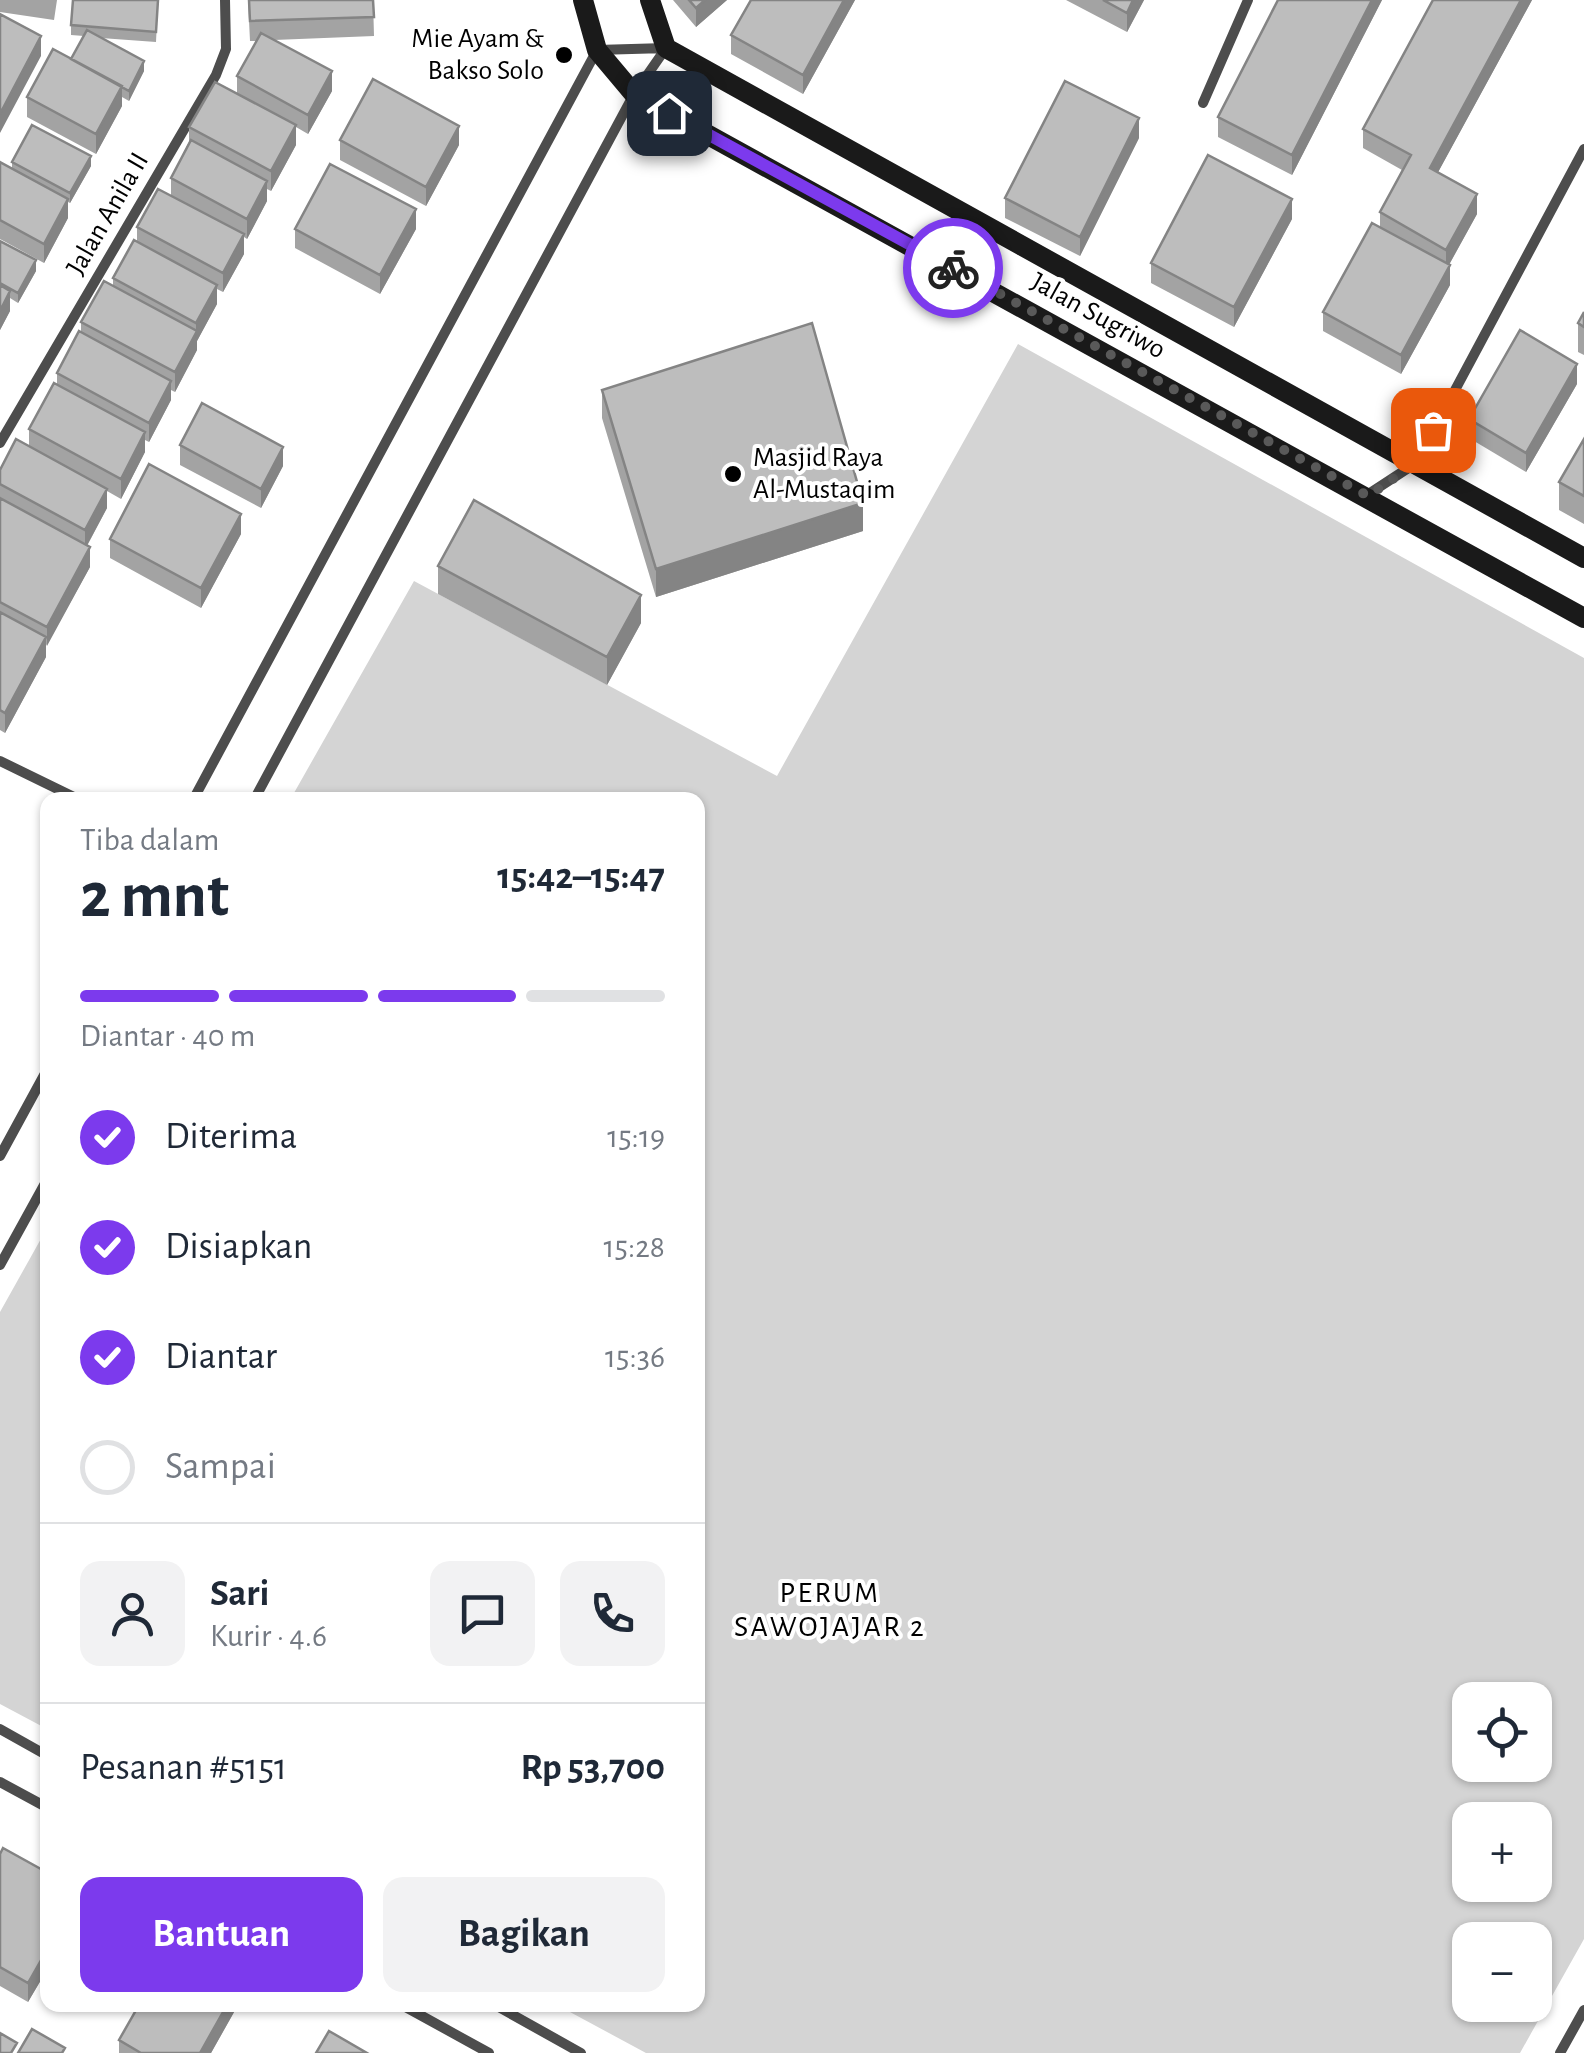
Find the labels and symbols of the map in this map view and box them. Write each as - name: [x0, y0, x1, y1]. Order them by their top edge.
- place label: Mie Ayam & Bakso Solo: [411, 25, 545, 85]
- marker: Mie Ayam & Bakso Solo: [553, 44, 575, 66]
- pin: [627, 71, 712, 156]
- street label: Jalan Anila II: [62, 148, 154, 280]
- courier: [903, 218, 1003, 318]
- street label: Jalan Sugriwo: [1026, 268, 1170, 364]
- pin: [1391, 388, 1476, 473]
- place label: Masjid Raya Al-Mustaqim: [753, 444, 895, 504]
- marker: Masjid Raya Al-Mustaqim: [722, 463, 744, 485]
- district label: PERUM SAWOJAJAR 2: [734, 1578, 926, 1642]

